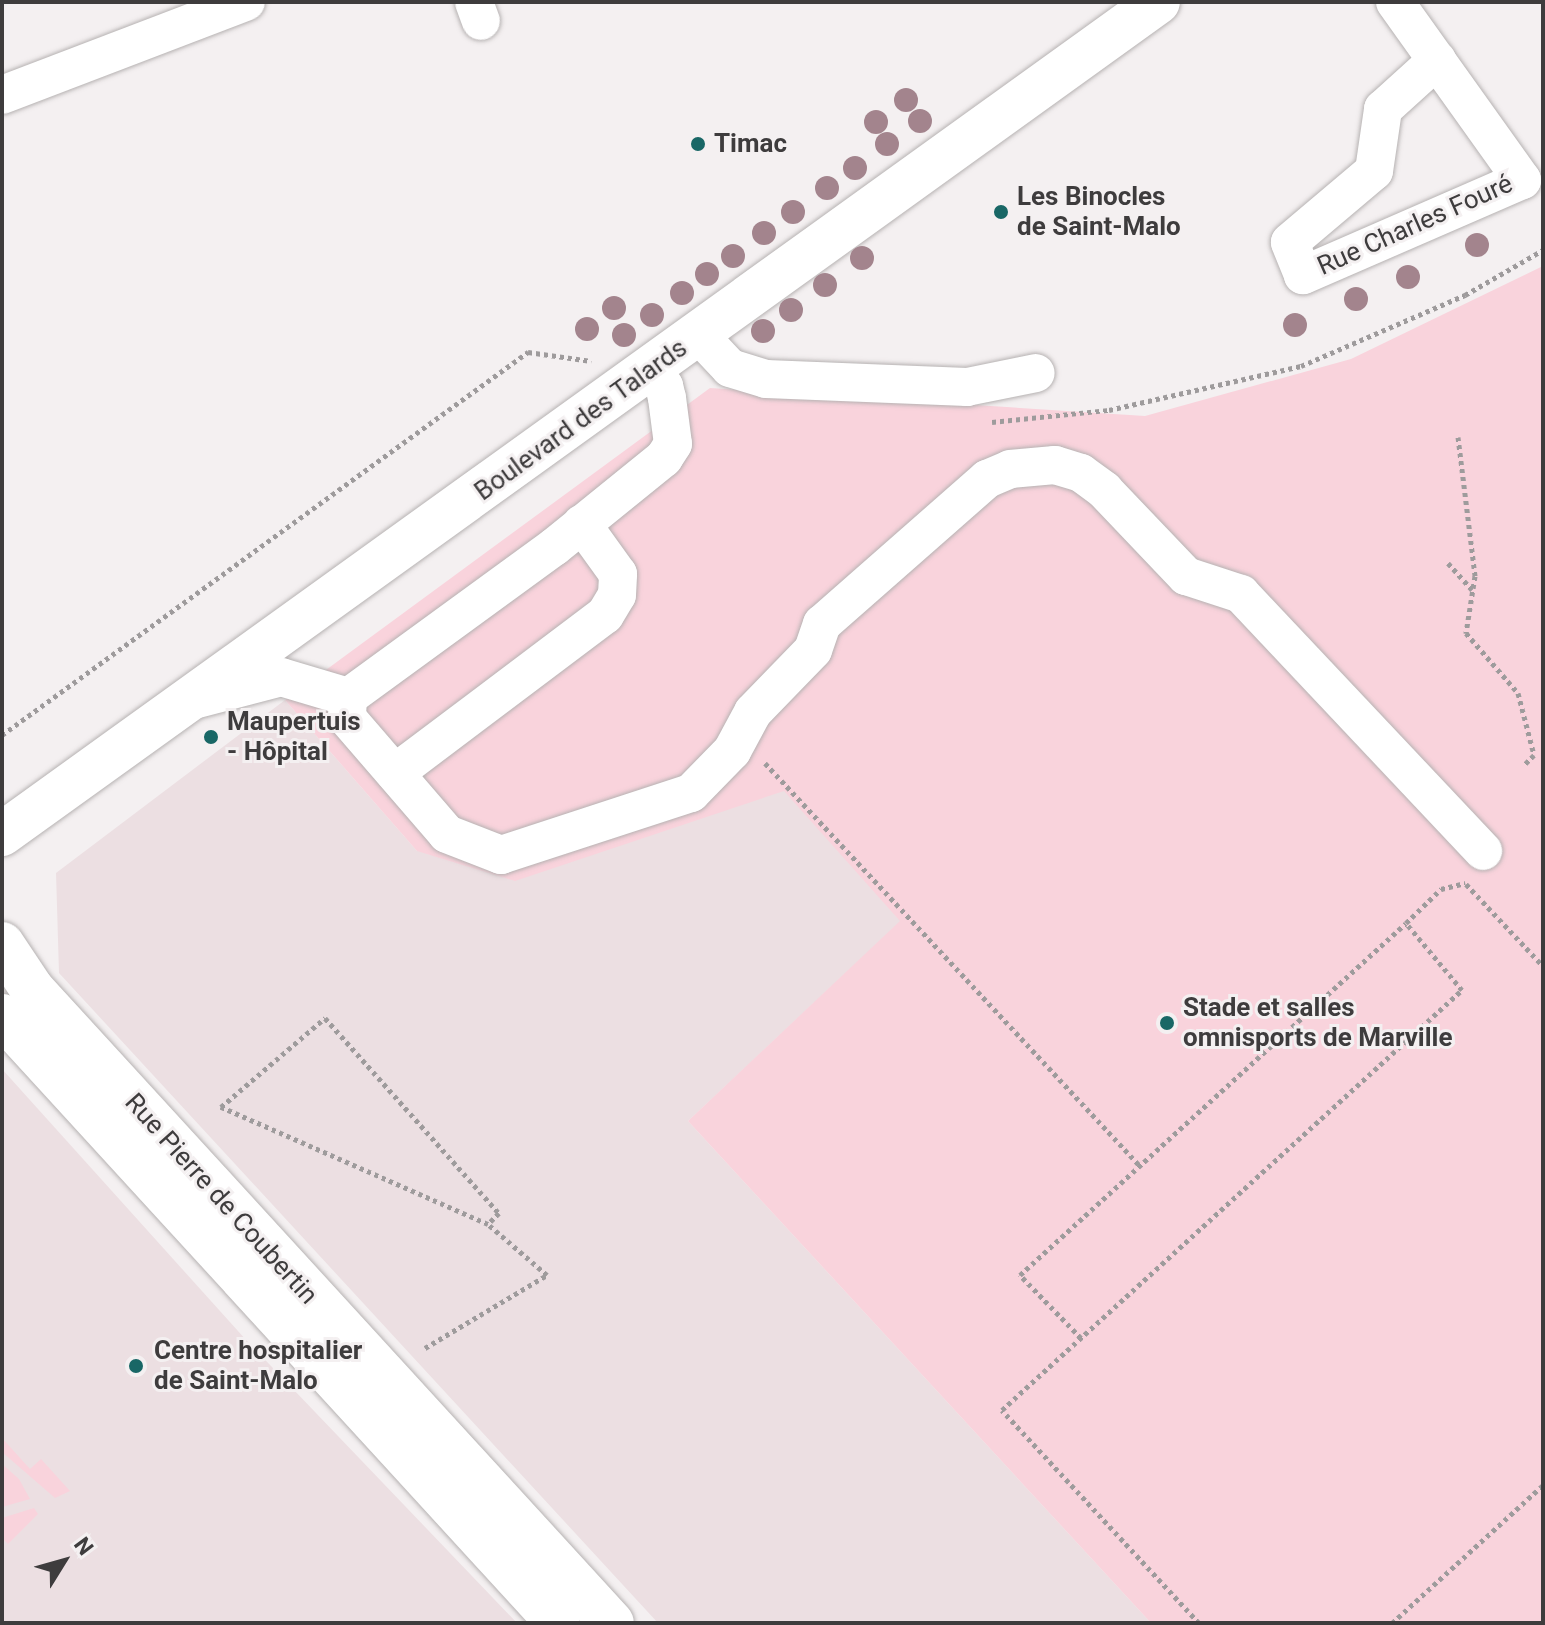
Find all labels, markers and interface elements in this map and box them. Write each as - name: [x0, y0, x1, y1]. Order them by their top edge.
- place label: Timac: [714, 128, 787, 160]
- marker: Timac: [689, 135, 707, 153]
- street label: Rue Charles Fouré: [1313, 168, 1517, 282]
- place label: Les Binocles de Saint-Malo: [1017, 181, 1181, 242]
- marker: Les Binocles de Saint-Malo: [992, 203, 1010, 221]
- street label: Boulevard des Talards: [469, 332, 693, 508]
- place label: Maupertuis - Hôpital: [227, 706, 361, 768]
- marker: Maupertuis - Hôpital: [202, 728, 220, 746]
- place label: Stade et salles omnisports de Marville: [1183, 992, 1452, 1054]
- marker: Stade et salles omnisports de Marville: [1158, 1014, 1176, 1032]
- street label: Rue Pierre de Coubertin: [118, 1087, 324, 1311]
- place label: Centre hospitalier de Saint-Malo: [154, 1335, 362, 1396]
- marker: Centre hospitalier de Saint-Malo: [125, 1355, 147, 1377]
- north arrow: [24, 1521, 104, 1601]
- text: N: [69, 1533, 98, 1560]

